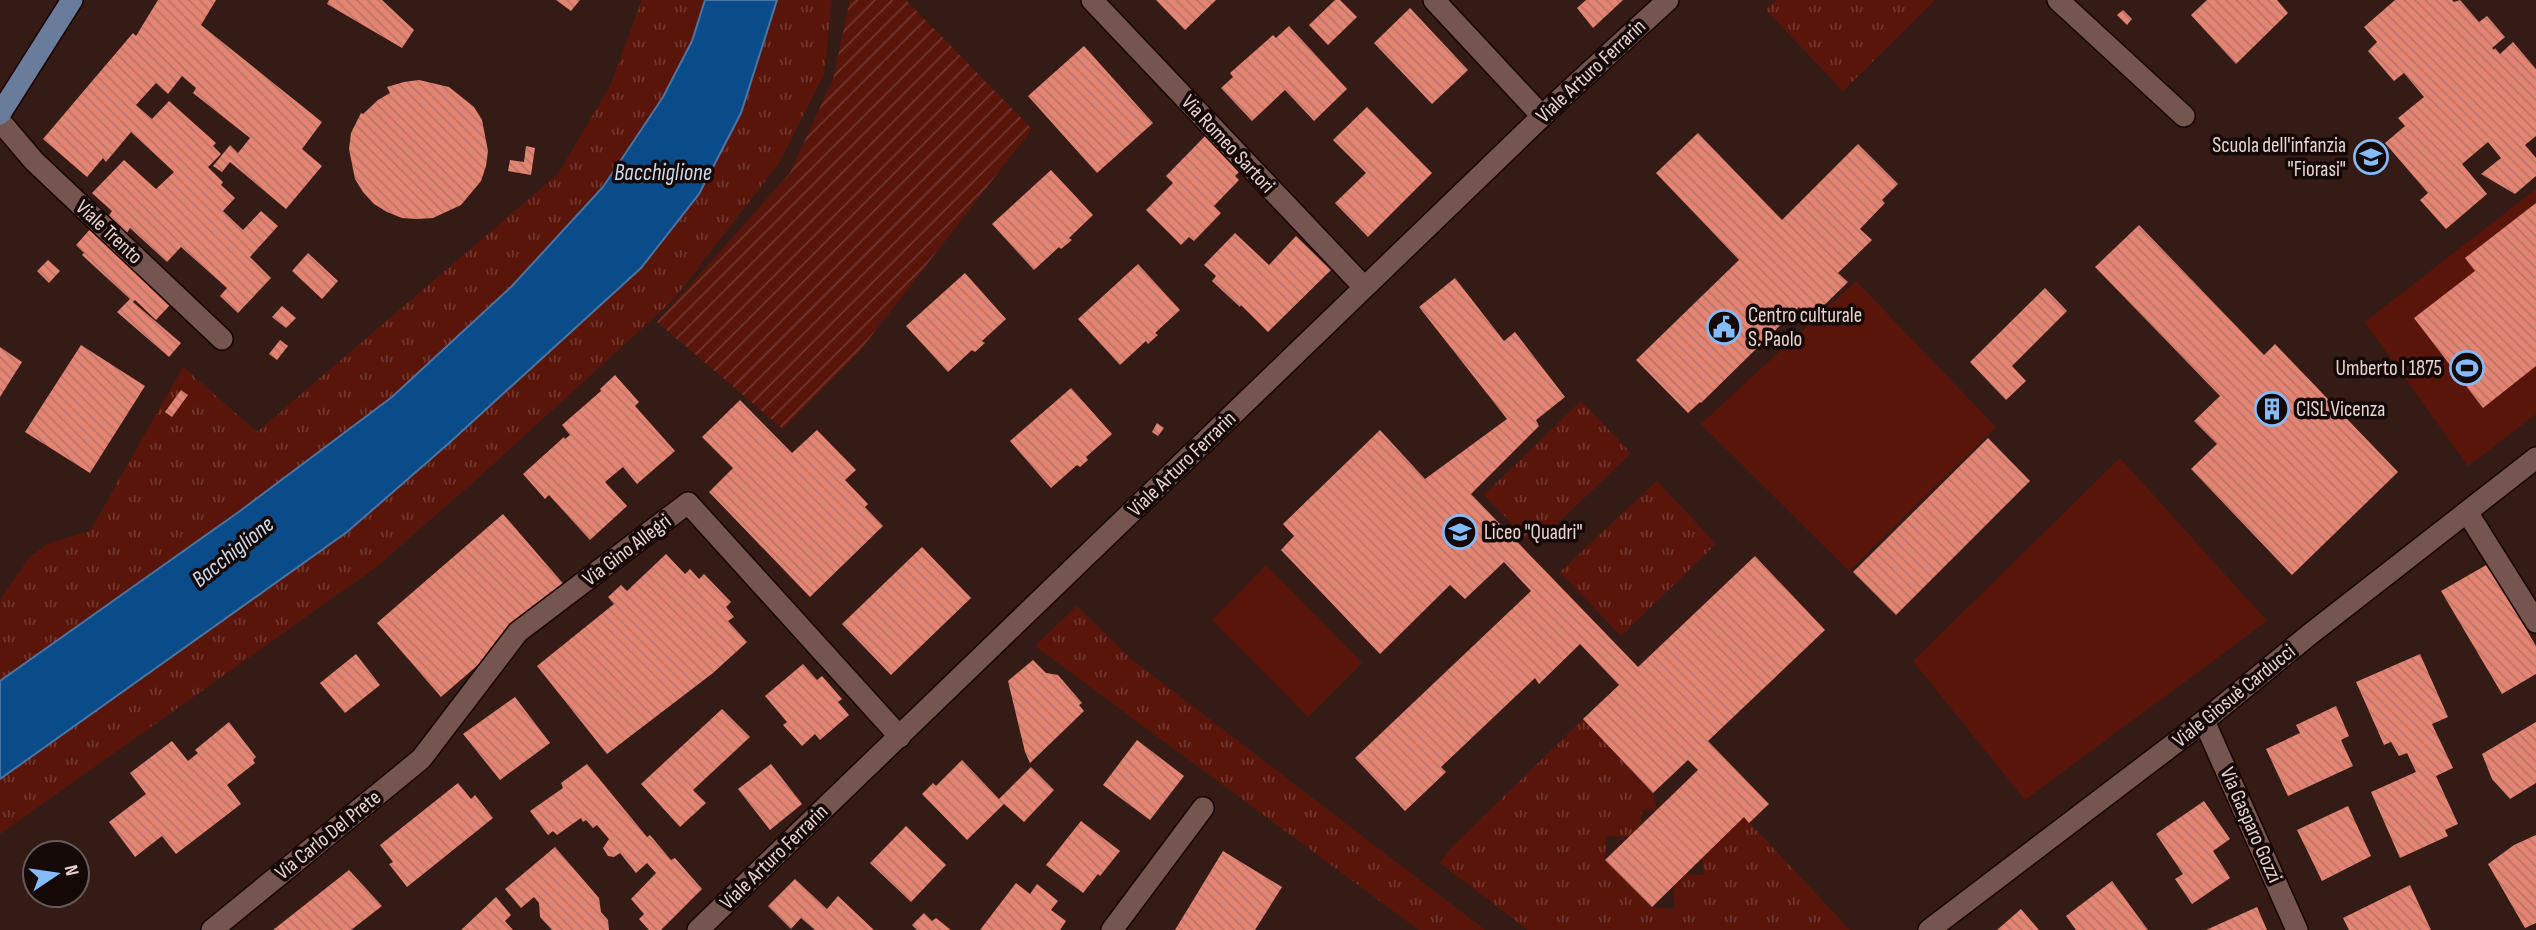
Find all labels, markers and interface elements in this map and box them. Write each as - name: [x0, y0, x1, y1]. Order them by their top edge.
- street label: Viale Arturo Ferrarin: [1531, 14, 1651, 128]
- street label: Via Romeo Sartori: [1176, 90, 1280, 198]
- place label: Scuola dell'infanzia "Fiorasi": [2212, 133, 2346, 182]
- school or university icon: Scuola dell'infanzia "Fiorasi": [2352, 138, 2390, 176]
- water label: Bacchiglione: [614, 159, 712, 187]
- street label: Viale Trento: [70, 195, 148, 269]
- place label: Centro culturale S. Paolo: [1748, 303, 1862, 352]
- public building icon: Centro culturale S. Paolo: [1705, 308, 1743, 346]
- sports icon: Umberto I 1875: [2448, 349, 2486, 387]
- place label: Umberto I 1875: [2336, 356, 2442, 381]
- building icon: CISL Vicenza: [2253, 390, 2291, 428]
- place label: CISL Vicenza: [2296, 397, 2385, 422]
- street label: Viale Arturo Ferrarin: [1123, 406, 1241, 522]
- street label: Via Gino Allegri: [578, 509, 676, 591]
- water label: Bacchiglione: [186, 510, 280, 594]
- school or university icon: Liceo "Quadri": [1441, 513, 1479, 551]
- place label: Liceo "Quadri": [1484, 520, 1583, 545]
- street label: Viale Giosuè Carducci: [2168, 639, 2300, 753]
- street label: Via Gasparo Gozzi: [2214, 764, 2288, 886]
- street label: Via Carlo Del Prete: [270, 785, 386, 885]
- street label: Viale Arturo Ferrarin: [715, 799, 833, 915]
- north arrow: [21, 839, 91, 909]
- text: N: [59, 863, 83, 878]

